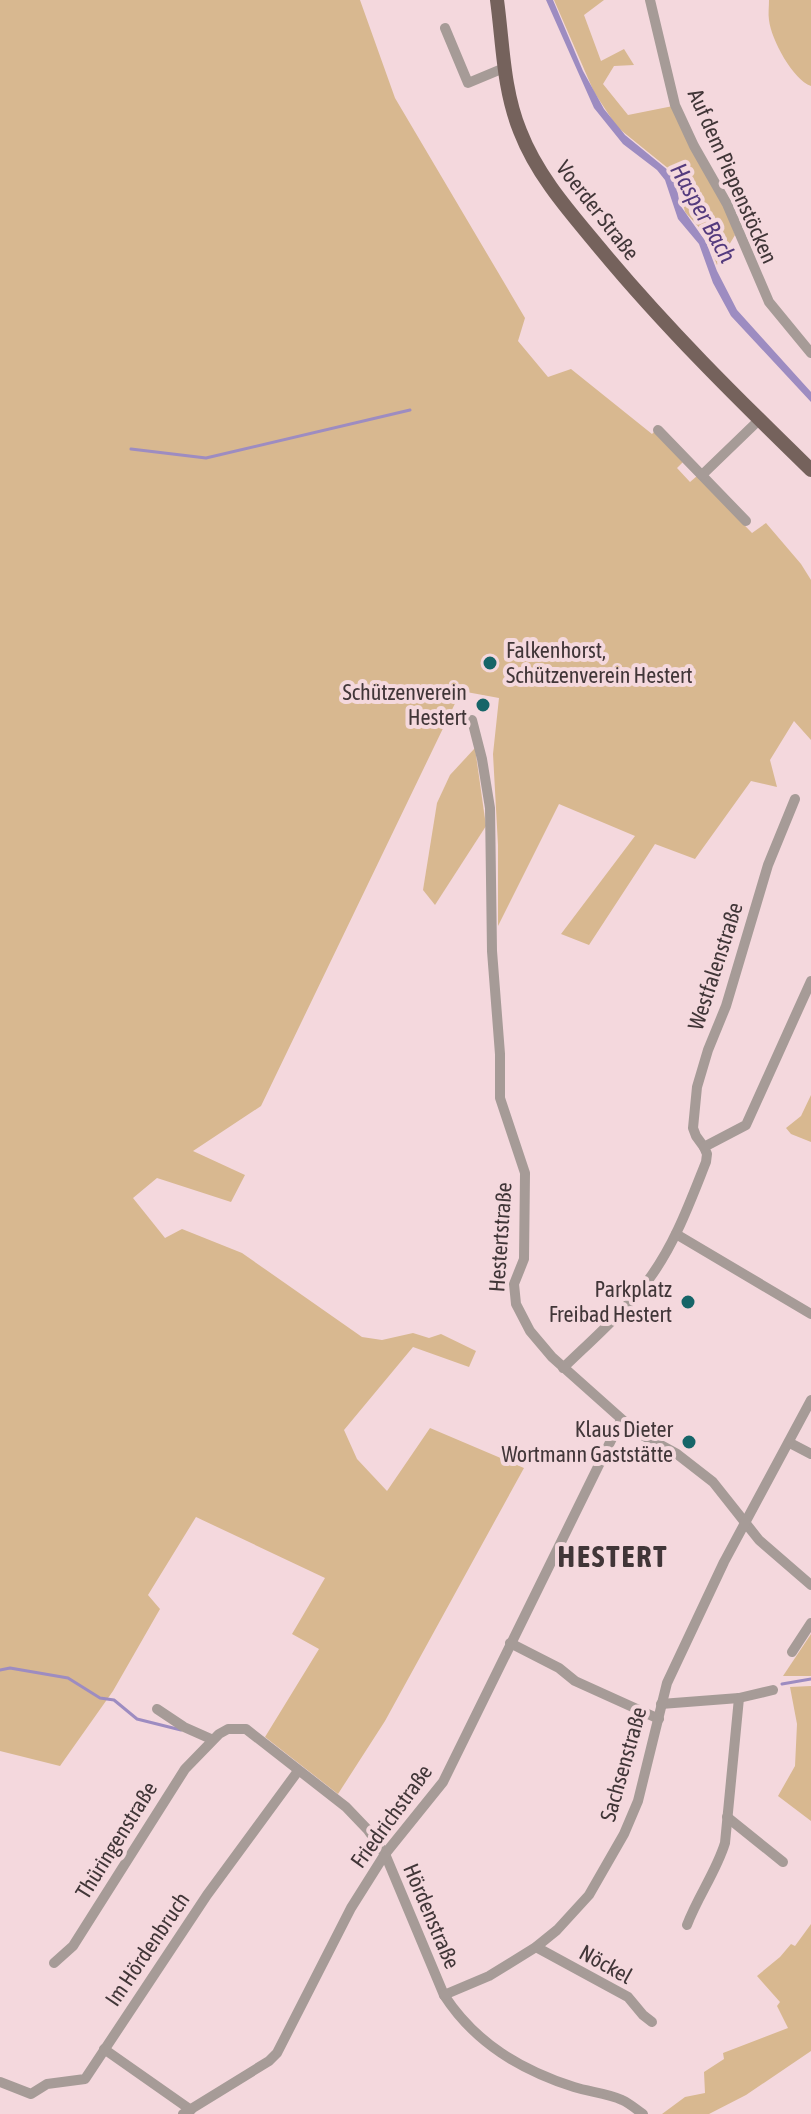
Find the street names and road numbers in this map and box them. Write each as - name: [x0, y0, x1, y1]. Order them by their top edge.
- street label: Auf dem Piepenstöcken: [683, 85, 783, 267]
- street label: Voerder Straße: [551, 155, 645, 265]
- street label: Westfalenstraße: [682, 899, 748, 1033]
- street label: Hestertstraße: [483, 1181, 517, 1293]
- street label: Sachsenstraße: [594, 1704, 652, 1824]
- street label: Friedrichstraße: [345, 1759, 437, 1873]
- street label: Thüringenstraße: [70, 1777, 162, 1903]
- street label: Hördenstraße: [398, 1860, 466, 1972]
- street label: Im Hördenbruch: [99, 1887, 195, 2011]
- street label: Nöckel: [575, 1939, 637, 1989]

